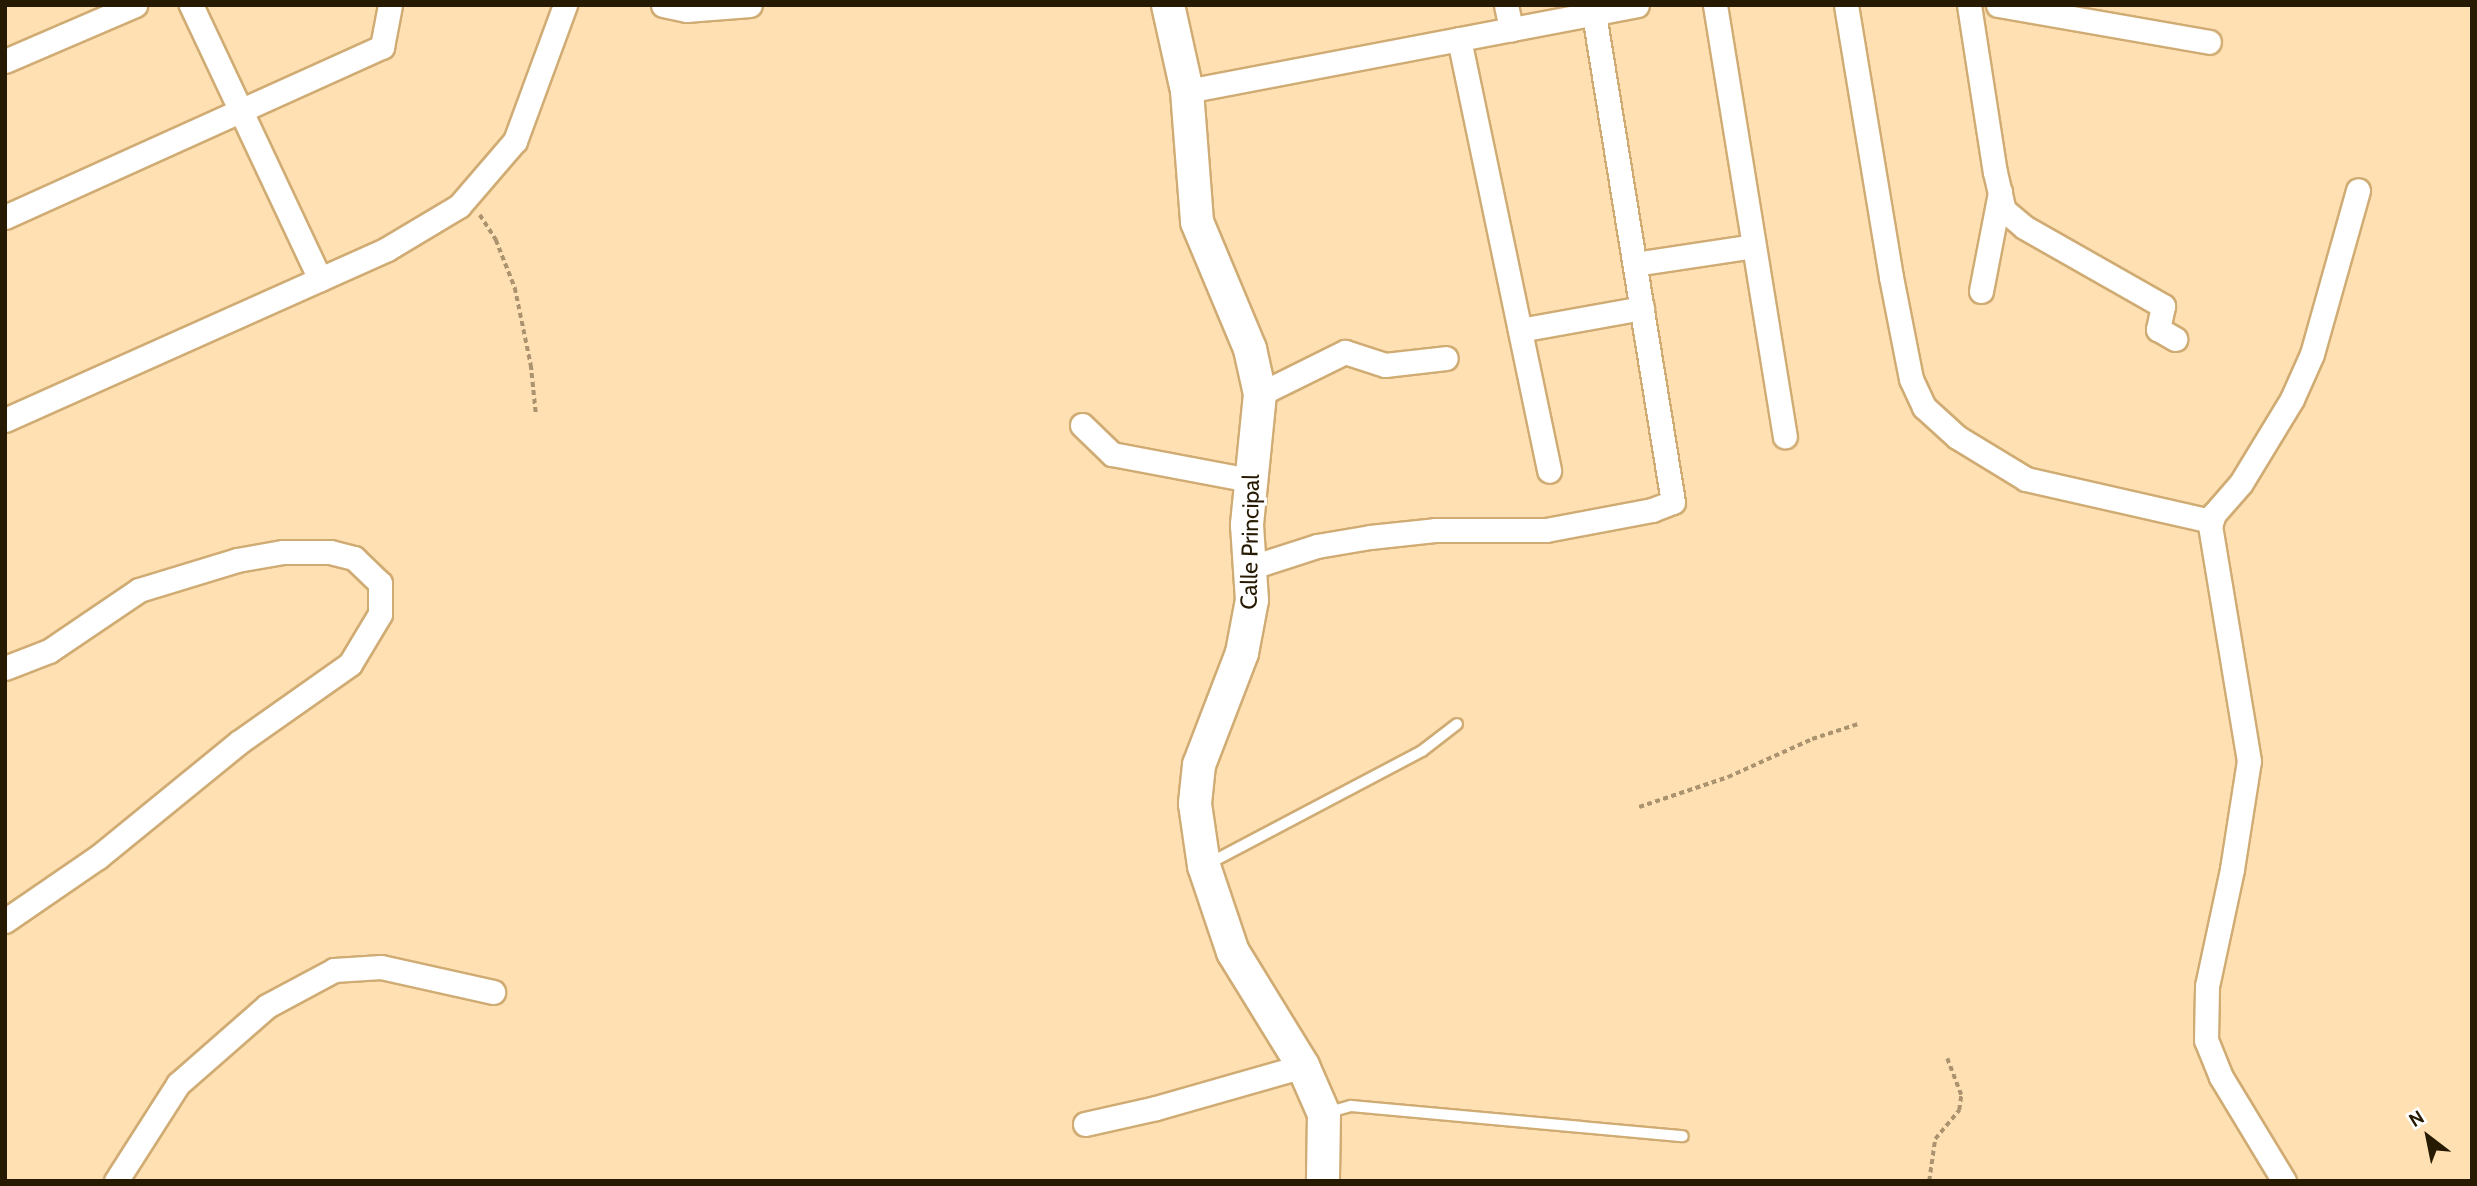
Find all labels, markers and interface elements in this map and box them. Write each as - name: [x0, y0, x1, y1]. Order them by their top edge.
- street label: Calle Principal: [1235, 474, 1265, 610]
- north arrow: [2393, 1102, 2463, 1172]
- text: N: [2405, 1105, 2428, 1132]

